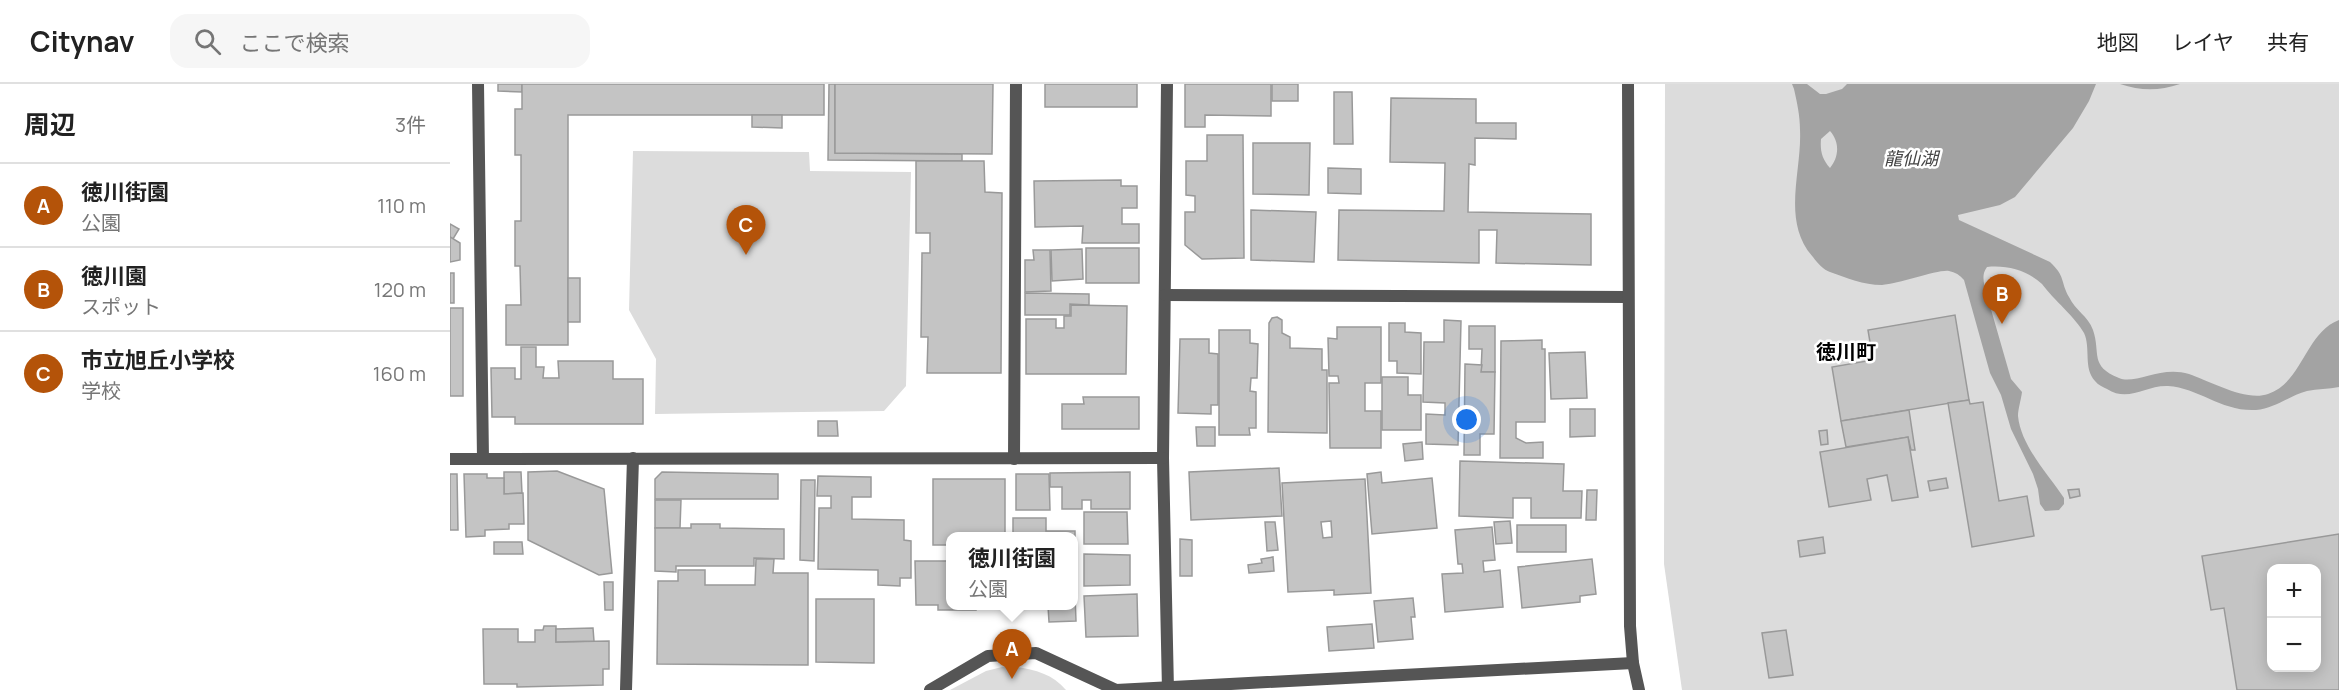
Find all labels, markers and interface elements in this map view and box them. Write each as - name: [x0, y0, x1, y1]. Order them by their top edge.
- search box: [170, 14, 590, 68]
- text: Citynav: [30, 22, 134, 60]
- icon: search: [191, 25, 224, 58]
- text: ここで検索: [239, 28, 349, 58]
- text: 地図: [2097, 28, 2139, 56]
- text: レイヤ: [2172, 28, 2234, 56]
- text: 共有: [2267, 28, 2309, 56]
- text: 周辺: [24, 106, 76, 142]
- text: 3件: [395, 111, 426, 138]
- water label: 龍仙湖: [1884, 146, 1941, 170]
- text: 徳川街園: [81, 177, 169, 207]
- text: A: [37, 192, 50, 219]
- text: 110 m: [377, 192, 426, 219]
- pin: C: [726, 206, 766, 255]
- text: 公園: [81, 209, 121, 236]
- text: 徳川園: [81, 261, 147, 291]
- pin: B: [1982, 274, 2022, 324]
- text: B: [37, 276, 50, 303]
- text: 120 m: [374, 276, 426, 303]
- text: スポット: [81, 293, 161, 320]
- district label: 徳川町: [1816, 338, 1876, 365]
- text: 市立旭丘小学校: [81, 345, 235, 375]
- text: C: [36, 360, 51, 387]
- text: 160 m: [373, 360, 426, 387]
- text: 学校: [81, 377, 121, 404]
- your location: [1452, 405, 1481, 434]
- popup: [946, 532, 1078, 610]
- text: 徳川街園: [968, 543, 1056, 573]
- map controls: [2267, 564, 2321, 672]
- button: +: [2267, 564, 2321, 618]
- text: 公園: [968, 575, 1008, 602]
- button: −: [2267, 618, 2321, 672]
- pin: A: [992, 630, 1032, 679]

